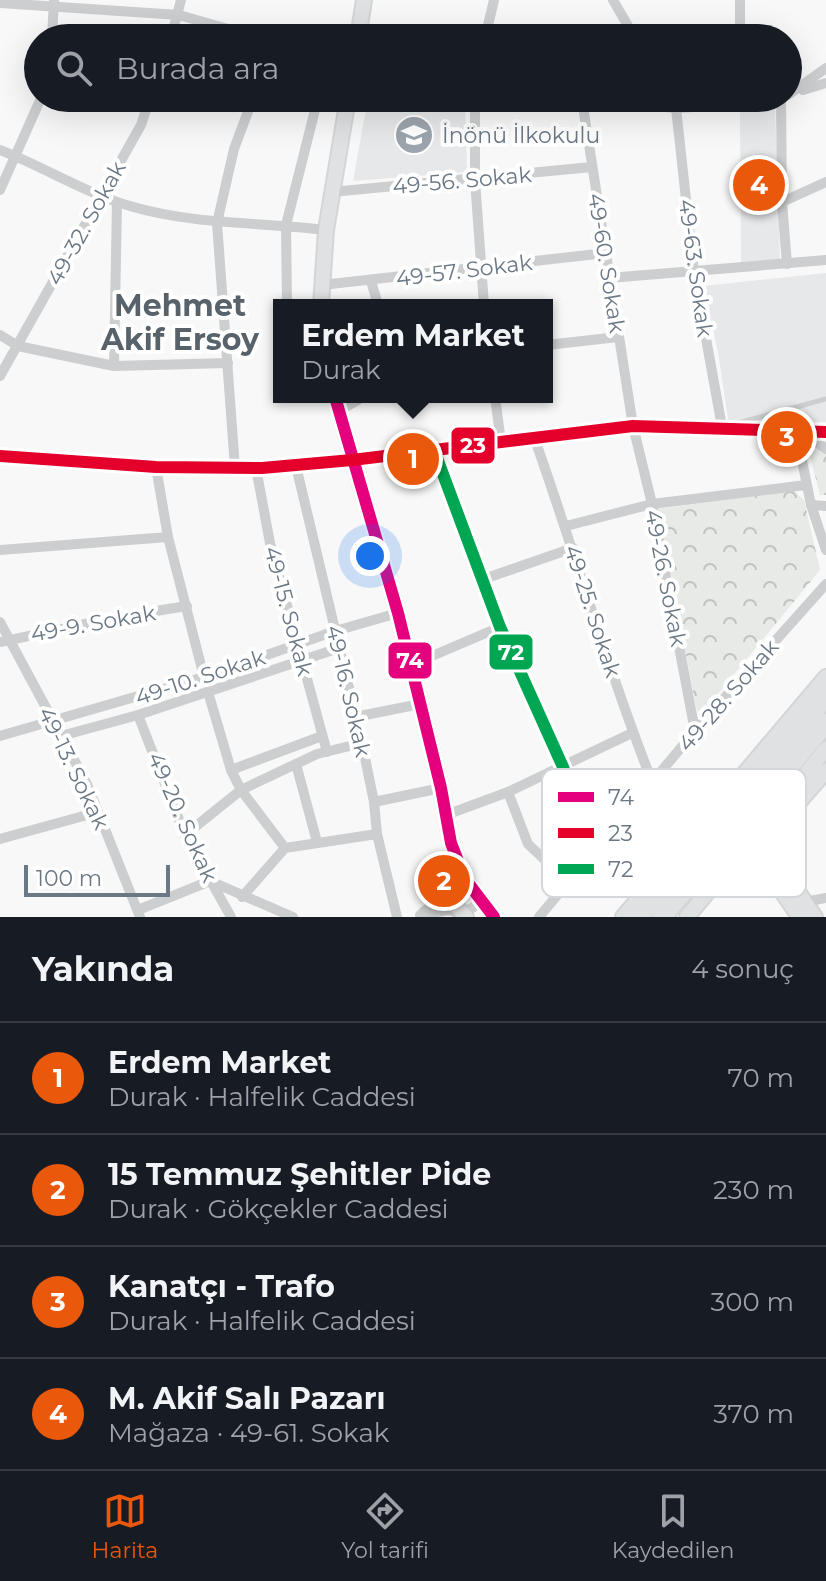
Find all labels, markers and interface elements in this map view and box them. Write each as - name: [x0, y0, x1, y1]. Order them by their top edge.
- search box: [24, 24, 802, 112]
- icon: search: [52, 46, 96, 90]
- text: Burada ara: [116, 50, 279, 87]
- school or university icon: İnönü İlkokulu: [393, 114, 435, 156]
- place label: İnönü İlkokulu: [442, 122, 600, 149]
- pin: 4: [733, 155, 785, 215]
- street label: 49-32. Sokak: [41, 156, 132, 290]
- street label: 49-56. Sokak: [392, 161, 533, 200]
- street label: 49-60. Sokak: [582, 191, 631, 336]
- street label: 49-63. Sokak: [672, 197, 719, 340]
- street label: 49-57. Sokak: [394, 249, 535, 292]
- district label: Mehmet Akif Ersoy: [100, 287, 260, 358]
- popup: [273, 299, 553, 403]
- text: Erdem Market: [301, 317, 525, 354]
- text: Durak: [301, 354, 381, 386]
- pin: 3: [761, 407, 813, 467]
- line badge: 23: [450, 426, 496, 465]
- pin: 1: [387, 429, 439, 489]
- text: 23: [460, 432, 486, 459]
- street label: 49-26. Sokak: [639, 507, 692, 650]
- your location: [350, 536, 390, 576]
- street label: 49-25. Sokak: [558, 541, 627, 682]
- street label: 49-15. Sokak: [258, 543, 319, 680]
- street label: 49-9. Sokak: [29, 599, 158, 648]
- street label: 49-16. Sokak: [320, 623, 377, 760]
- line badge: 72: [488, 633, 534, 671]
- street label: 49-28. Sokak: [672, 633, 785, 757]
- text: 72: [498, 639, 524, 666]
- line badge: 74: [387, 641, 433, 680]
- street label: 49-10. Sokak: [132, 644, 269, 711]
- text: 74: [396, 647, 424, 674]
- street label: 49-13. Sokak: [32, 702, 115, 835]
- street label: 49-20. Sokak: [142, 748, 224, 887]
- legend: [542, 769, 806, 897]
- text: 74: [608, 784, 635, 811]
- text: 23: [608, 820, 633, 847]
- pin: 2: [418, 851, 470, 911]
- text: 72: [608, 856, 633, 883]
- scale bar: [24, 861, 170, 897]
- text: 100 m: [36, 865, 102, 892]
- text: Yakında: [32, 948, 174, 990]
- text: 4 sonuç: [691, 953, 794, 985]
- text: Erdem Market: [108, 1044, 331, 1081]
- text: 1: [53, 1062, 63, 1094]
- text: 70 m: [728, 1062, 794, 1094]
- text: Durak · Halfelik Caddesi: [108, 1081, 416, 1113]
- text: 15 Temmuz Şehitler Pide: [108, 1156, 491, 1193]
- text: 2: [50, 1174, 66, 1206]
- text: 230 m: [713, 1174, 794, 1206]
- text: Durak · Gökçekler Caddesi: [108, 1193, 449, 1225]
- text: Kanatçı - Trafo: [108, 1268, 335, 1305]
- text: 3: [50, 1286, 66, 1318]
- text: 300 m: [711, 1286, 794, 1318]
- text: Durak · Halfelik Caddesi: [108, 1305, 416, 1337]
- text: M. Akif Salı Pazarı: [108, 1380, 386, 1417]
- text: 4: [49, 1398, 67, 1430]
- text: 370 m: [713, 1398, 794, 1430]
- text: Mağaza · 49-61. Sokak: [108, 1417, 389, 1449]
- tab: Harita: [92, 1489, 158, 1564]
- tab: Yol tarifi: [341, 1489, 429, 1564]
- tab: Kaydedilen: [612, 1489, 734, 1564]

